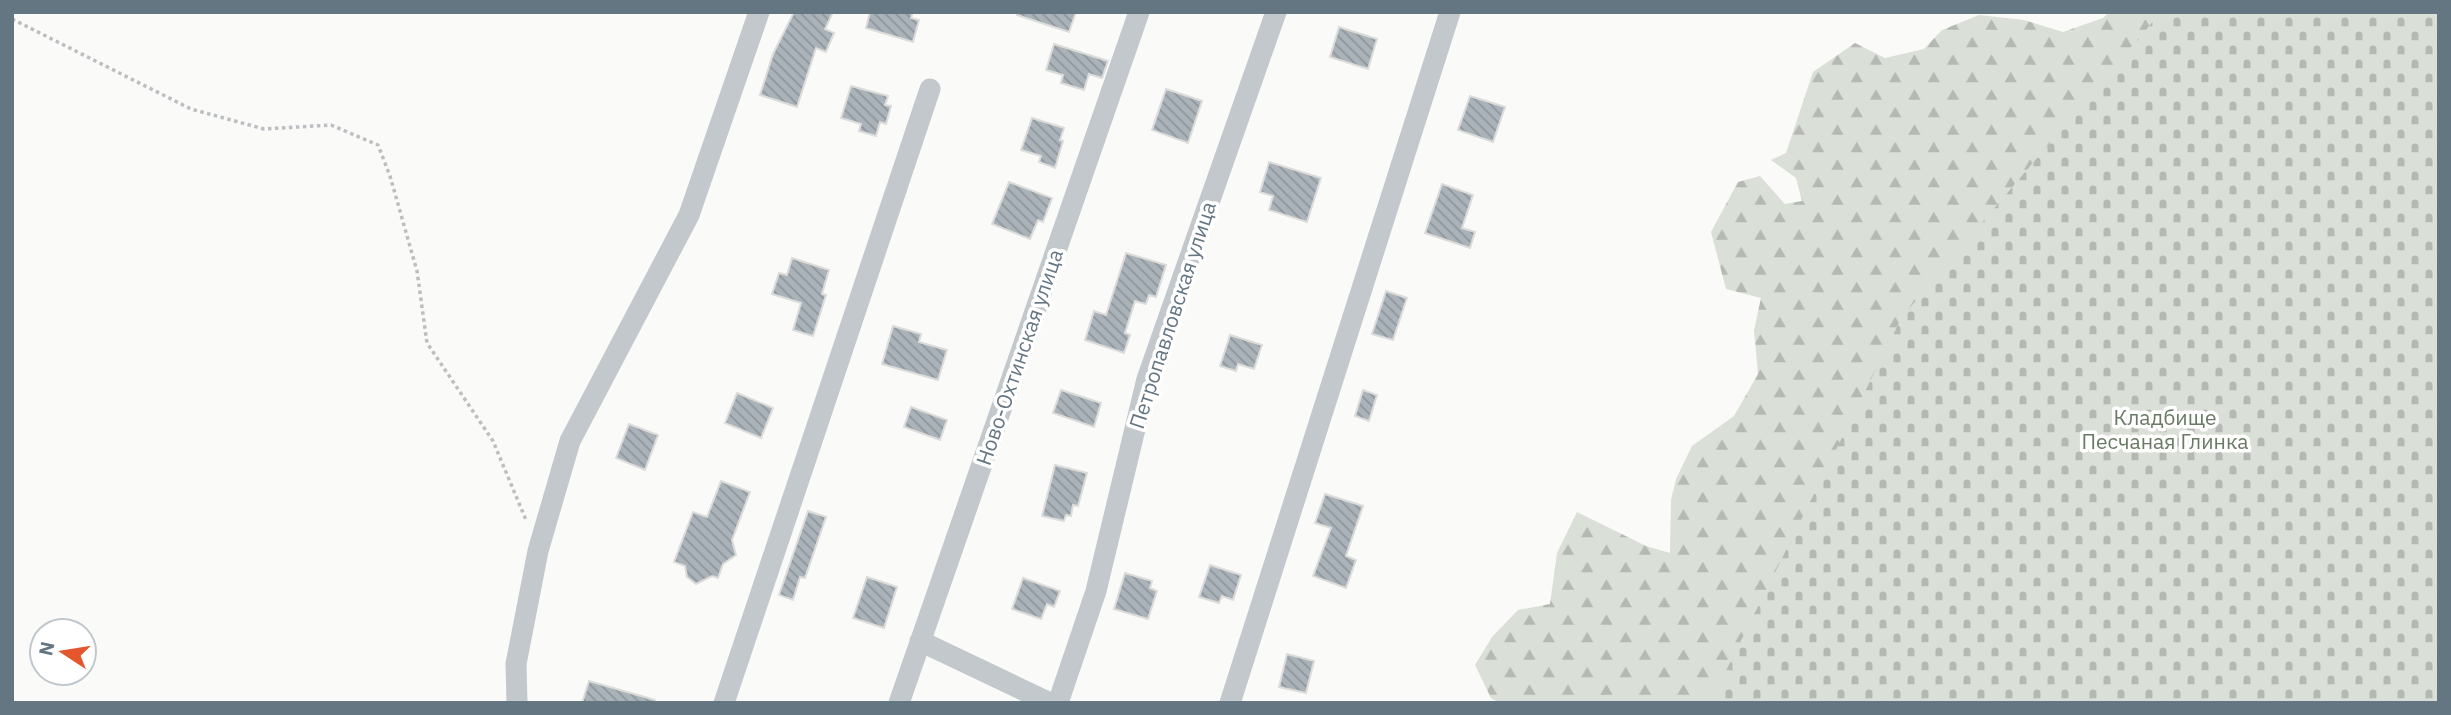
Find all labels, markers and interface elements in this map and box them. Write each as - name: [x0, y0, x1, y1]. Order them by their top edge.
- street label: Петропавловская улица: [1122, 198, 1222, 432]
- street label: Ново-Охтинская улица: [969, 245, 1069, 469]
- park label: Кладбище Песчаная Глинка: [2082, 403, 2248, 455]
- north arrow: [28, 617, 98, 687]
- text: N: [33, 639, 60, 658]

